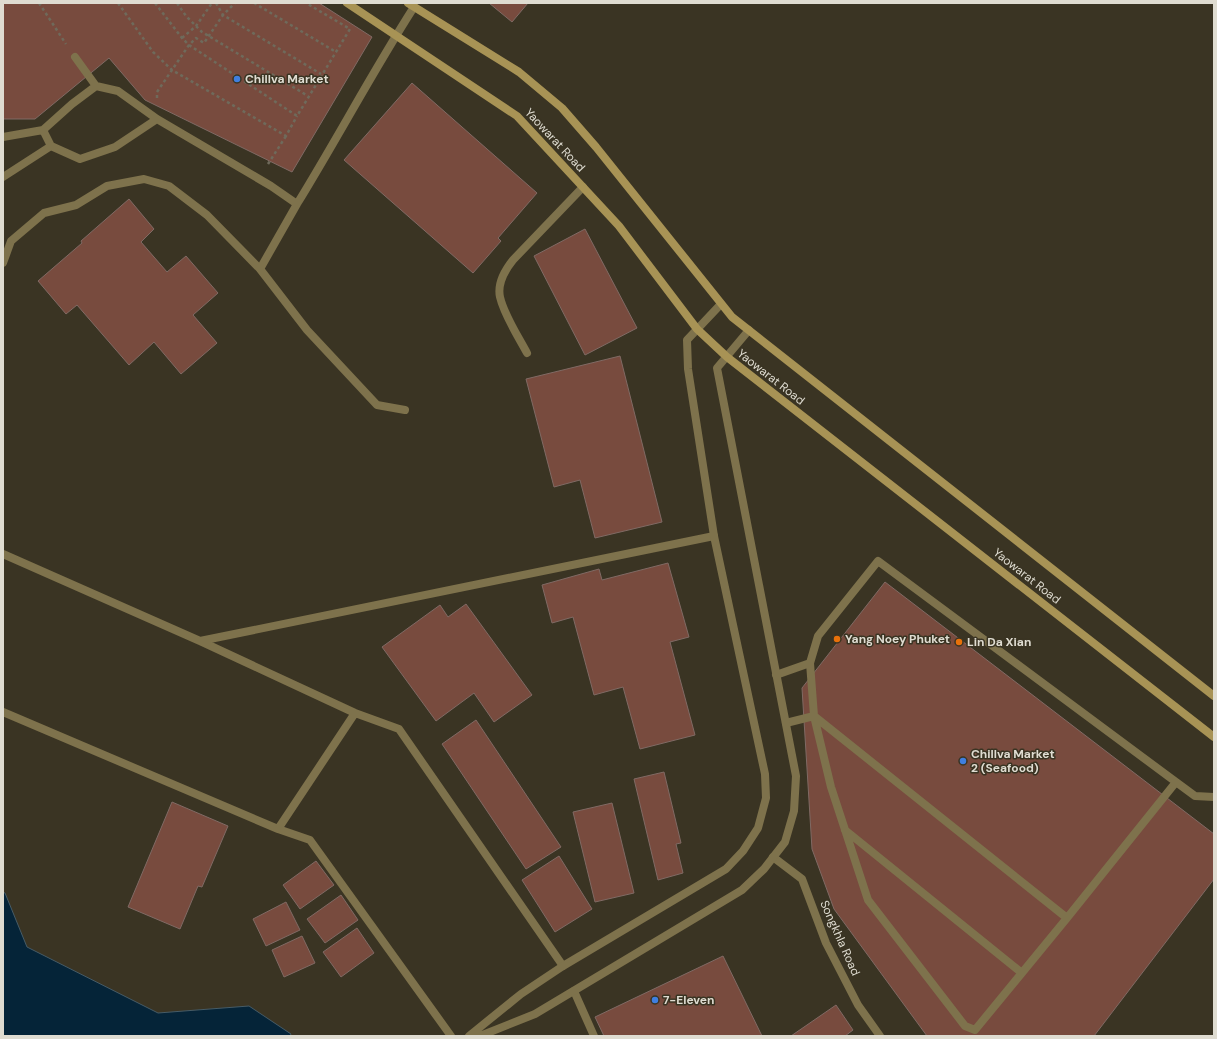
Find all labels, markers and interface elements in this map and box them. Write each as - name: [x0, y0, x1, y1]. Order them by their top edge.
- place label: Chillva Market: [245, 71, 329, 87]
- marker: Chillva Market: [232, 74, 242, 84]
- street label: Yaowarat Road: [521, 105, 589, 175]
- street label: Yaowarat Road: [734, 346, 808, 408]
- street label: Yaowarat Road: [990, 545, 1064, 607]
- place label: Yang Noey Phuket: [845, 631, 950, 647]
- marker: Yang Noey Phuket: [832, 634, 842, 644]
- place label: Lin Da Xian: [967, 634, 1031, 650]
- marker: Lin Da Xian: [954, 637, 964, 647]
- place label: Chillva Market 2 (Seafood): [971, 746, 1055, 776]
- marker: Chillva Market 2 (Seafood): [958, 756, 968, 766]
- street label: Songkhla Road: [816, 898, 864, 978]
- place label: 7-Eleven: [663, 992, 715, 1008]
- marker: 7-Eleven: [650, 995, 660, 1005]

